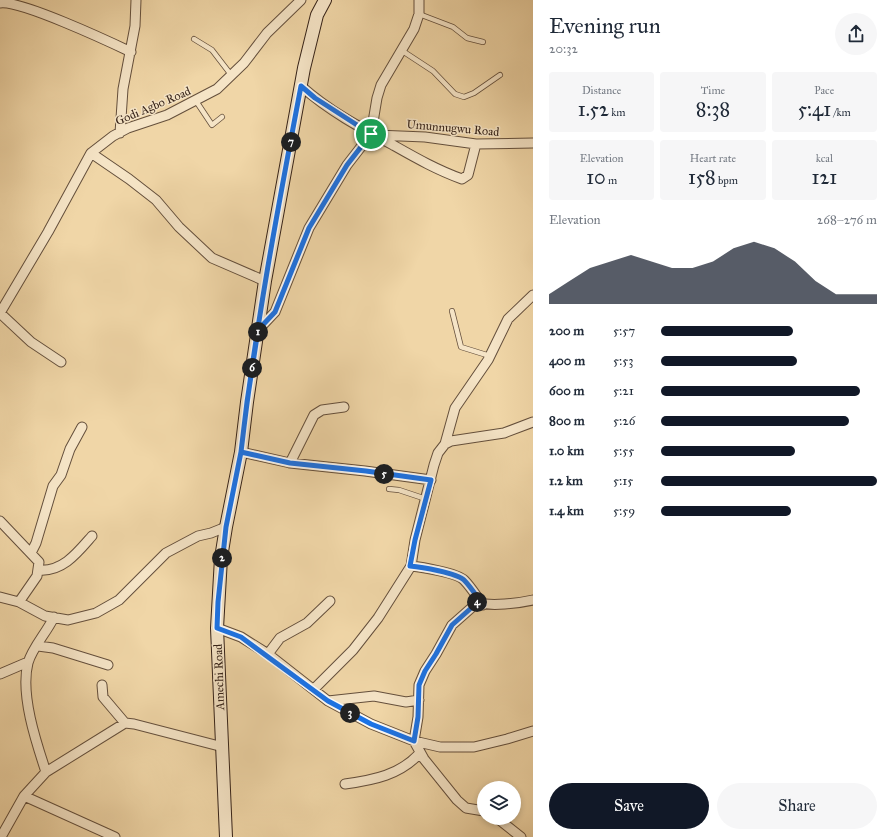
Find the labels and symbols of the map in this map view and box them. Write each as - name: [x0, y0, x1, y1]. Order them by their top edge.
- street label: Godi Agbo Road: [113, 84, 193, 129]
- pin: [354, 117, 388, 151]
- street label: Umunnugwu Road: [406, 117, 500, 140]
- pin: 7: [281, 132, 301, 152]
- pin: 1: [248, 322, 268, 342]
- pin: 6: [242, 358, 262, 378]
- pin: 5: [374, 464, 394, 484]
- pin: 2: [212, 548, 232, 568]
- pin: 4: [467, 592, 487, 612]
- street label: Amechi Road: [211, 644, 227, 711]
- pin: 3: [340, 703, 360, 723]

